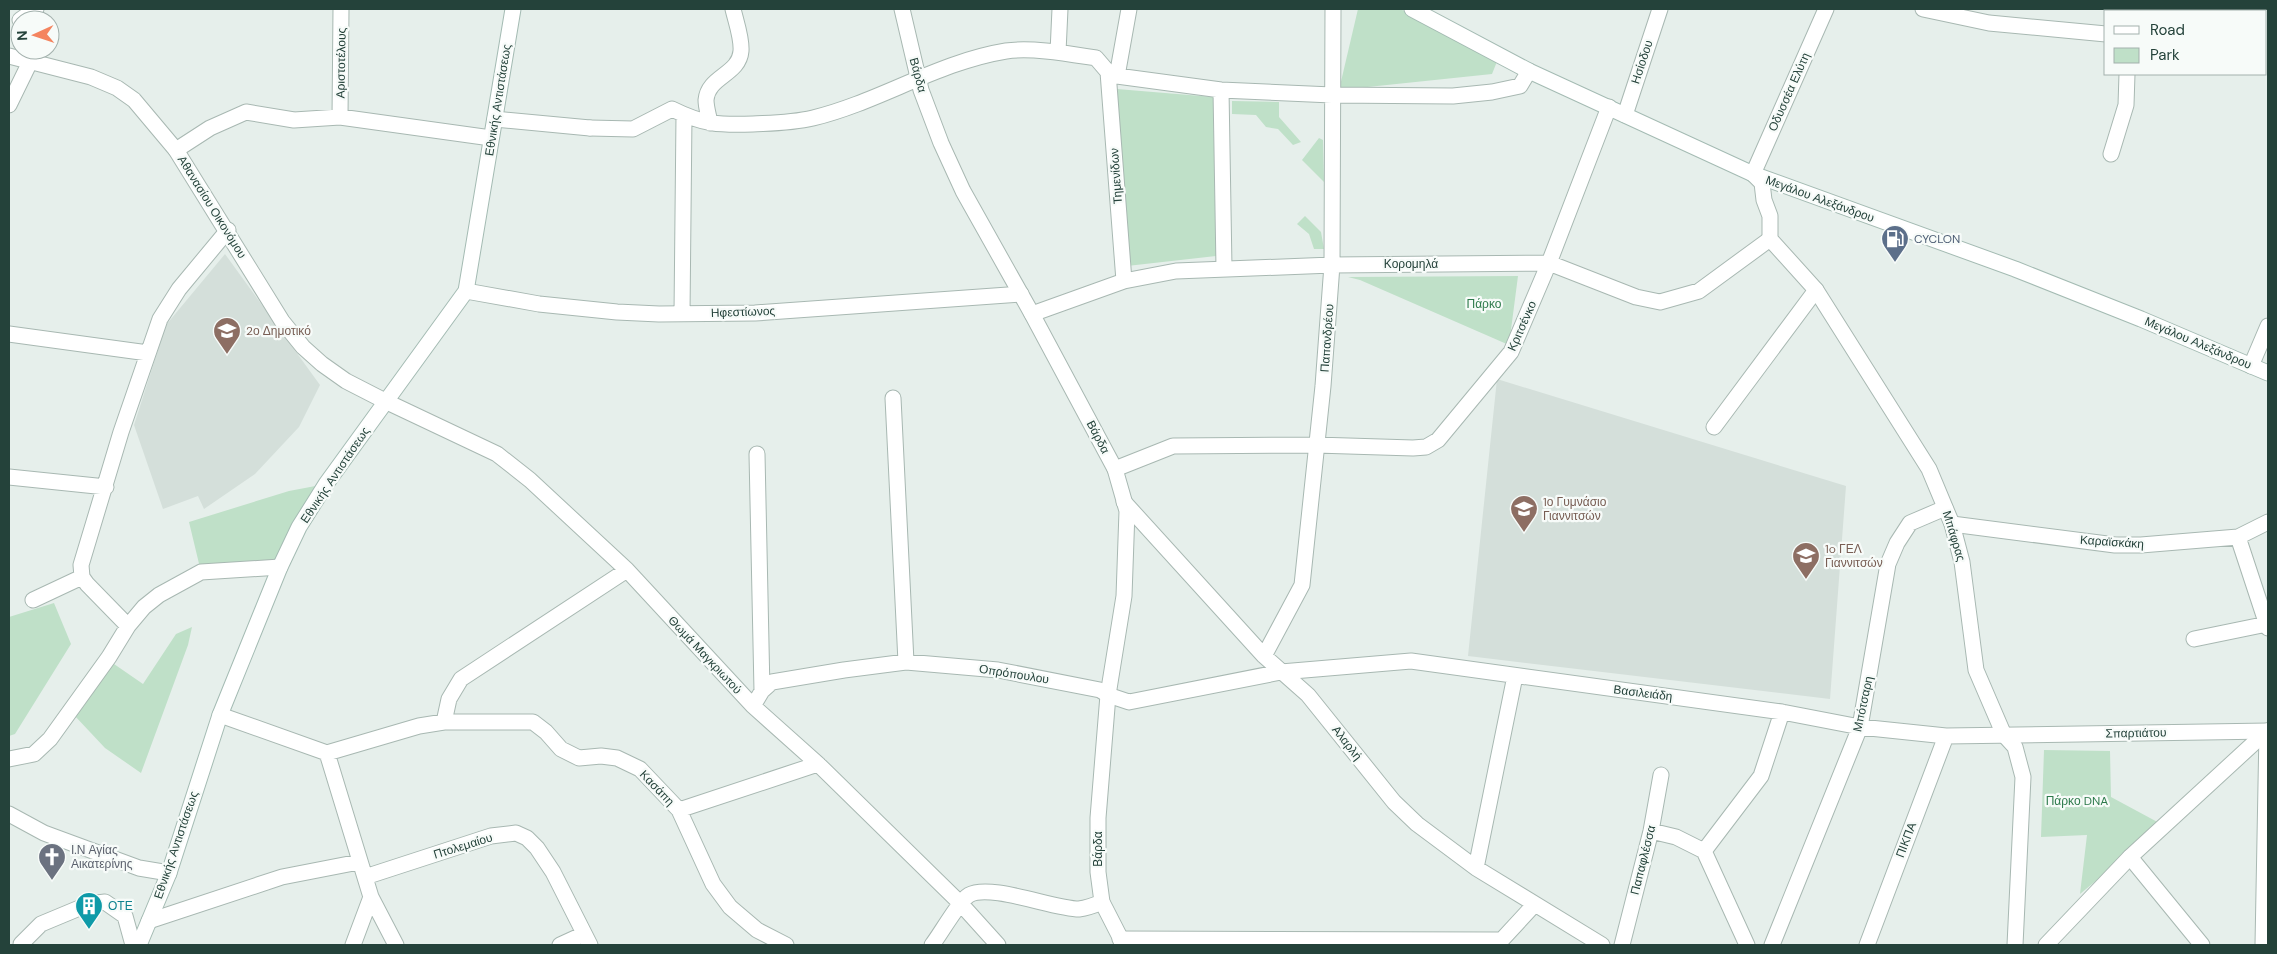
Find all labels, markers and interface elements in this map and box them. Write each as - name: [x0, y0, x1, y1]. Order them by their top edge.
- north arrow: [10, 10, 60, 60]
- legend: [2104, 10, 2267, 75]
- text: Road: [2150, 20, 2185, 40]
- street label: Αριστοτέλους: [332, 27, 350, 99]
- text: N: [13, 30, 31, 41]
- street label: Ησίοδου: [1627, 38, 1657, 86]
- street label: Εθνικής Αντιστάσεως: [481, 43, 515, 157]
- text: Park: [2150, 45, 2180, 65]
- street label: Οδυσσέα Ελύτη: [1764, 50, 1814, 134]
- street label: Βάρδα: [906, 56, 930, 94]
- street label: Τημενίδων: [1106, 147, 1126, 205]
- street label: Αθανασίου Οικονόμου: [174, 153, 250, 261]
- street label: Μεγάλου Αλεξάνδρου: [1763, 172, 1877, 226]
- fuel station icon: CYCLON: [1880, 224, 1910, 263]
- place label: CYCLON: [1914, 231, 1960, 247]
- street label: Κορομηλά: [1384, 256, 1438, 272]
- park label: Πάρκο: [1467, 296, 1502, 312]
- street label: Κριτσένκο: [1504, 298, 1540, 354]
- street label: Ηφεστίωνος: [711, 303, 776, 321]
- street label: Παπανδρέου: [1317, 303, 1337, 373]
- street label: Μεγάλου Αλεξάνδρου: [2142, 313, 2254, 373]
- school or university icon: 2ο Δημοτικό: [212, 316, 242, 355]
- place label: 2ο Δημοτικό: [246, 323, 311, 339]
- street label: Βάρδα: [1083, 418, 1113, 456]
- street label: Εθνικής Αντιστάσεως: [297, 424, 373, 526]
- school or university icon: 1ο Γυμνάσιο Γιαννιτσών: [1509, 494, 1539, 533]
- place label: 1ο Γυμνάσιο Γιαννιτσών: [1543, 494, 1607, 524]
- street label: Μπάφρας: [1939, 509, 1969, 563]
- street label: Καραϊσκάκη: [2079, 532, 2145, 552]
- school or university icon: 1o ΓΕΛ Γιαννιτσών: [1791, 541, 1821, 580]
- place label: 1o ΓΕΛ Γιαννιτσών: [1825, 541, 1883, 571]
- street label: Θωμά Μαγκριωτού: [665, 613, 745, 697]
- street label: Οπρόπουλου: [978, 661, 1050, 687]
- street label: Μπότσαρη: [1849, 675, 1877, 733]
- street label: Βασιλειάδη: [1613, 681, 1673, 705]
- street label: Αλαρλή: [1328, 722, 1366, 764]
- street label: Σπαρτιάτου: [2105, 724, 2167, 742]
- street label: Κασάπη: [636, 767, 678, 809]
- street label: Εθνικής Αντιστάσεως: [150, 789, 202, 901]
- park label: Πάρκο DNA: [2046, 793, 2108, 809]
- street label: ΠΙΚΠΑ: [1892, 820, 1920, 860]
- street label: Παπαφλέσσα: [1627, 824, 1659, 896]
- street label: Πτολεμαίου: [432, 829, 494, 863]
- street label: Βάρδα: [1090, 831, 1106, 867]
- church icon: Ι.Ν Αγίας Αικατερίνης: [37, 842, 67, 881]
- place label: Ι.Ν Αγίας Αικατερίνης: [71, 842, 133, 872]
- building icon: ΟΤΕ: [74, 891, 104, 930]
- place label: ΟΤΕ: [108, 898, 133, 914]

